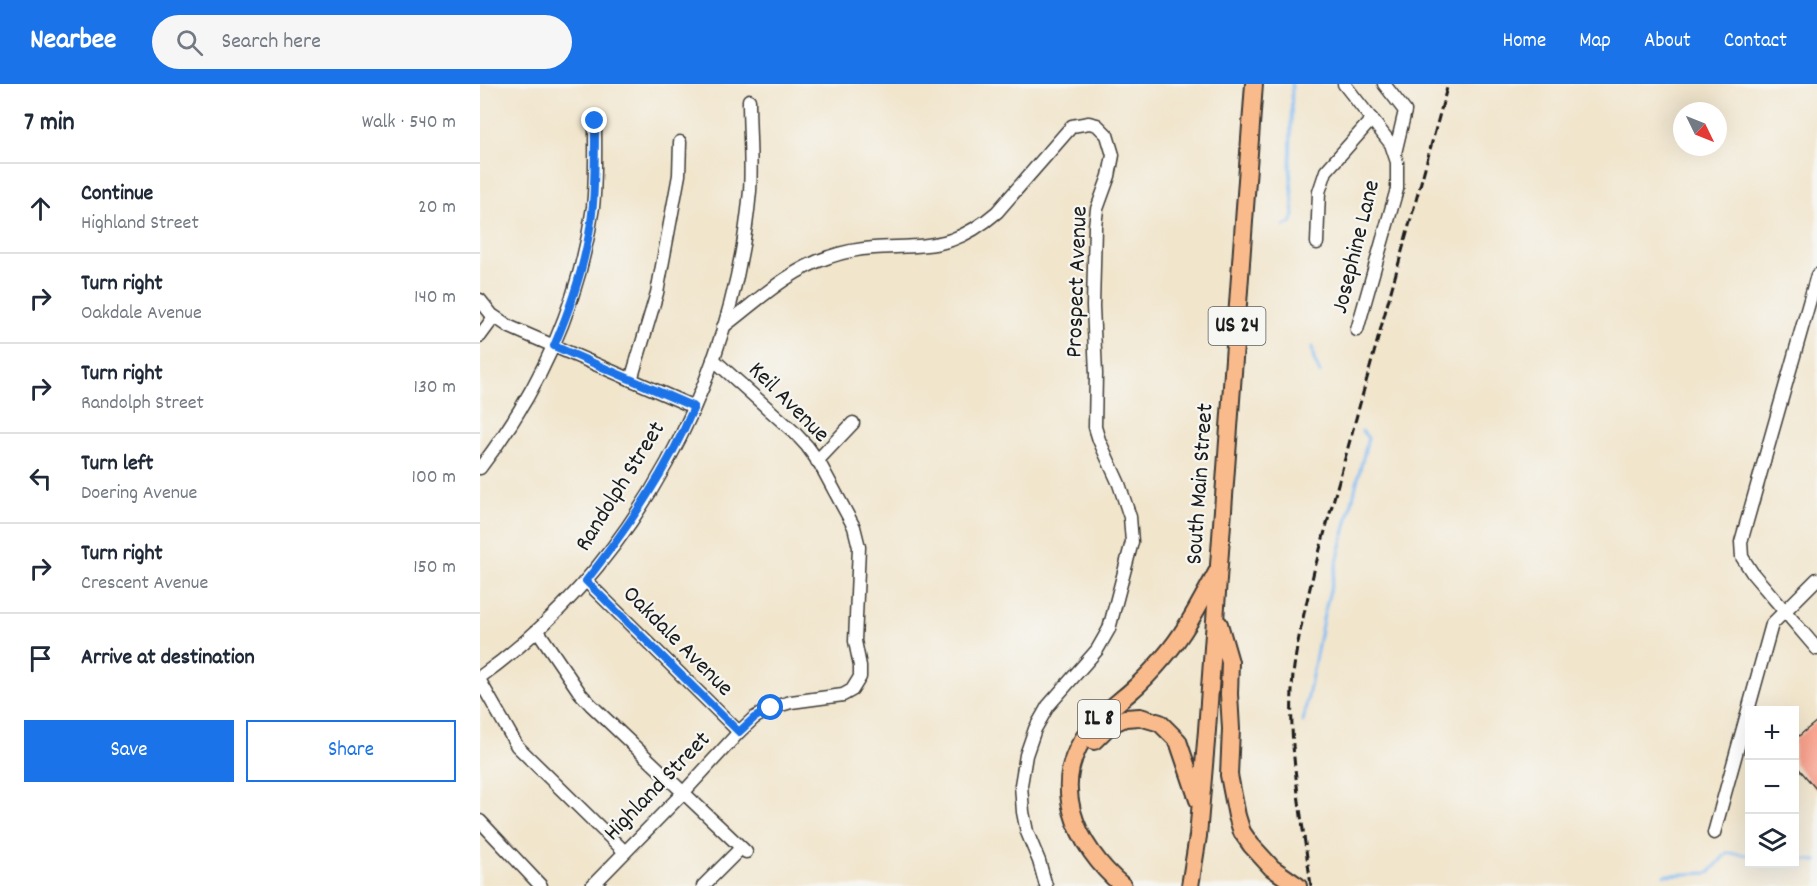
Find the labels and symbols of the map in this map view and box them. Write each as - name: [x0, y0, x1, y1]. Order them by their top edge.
- north arrow: [1673, 102, 1727, 156]
- route end: [581, 107, 607, 133]
- street label: Josephine Lane: [1324, 177, 1390, 317]
- street label: Prospect Avenue: [1058, 206, 1098, 358]
- road number: US 24: [1208, 307, 1266, 345]
- street label: Keil Avenue: [740, 355, 836, 451]
- street label: South Main Street: [1178, 402, 1224, 566]
- street label: Randolph Street: [567, 415, 675, 559]
- street label: Oakdale Avenue: [614, 579, 740, 705]
- route start: [757, 694, 783, 720]
- road number: IL 8: [1078, 700, 1120, 738]
- street label: Highland Street: [597, 724, 719, 850]

